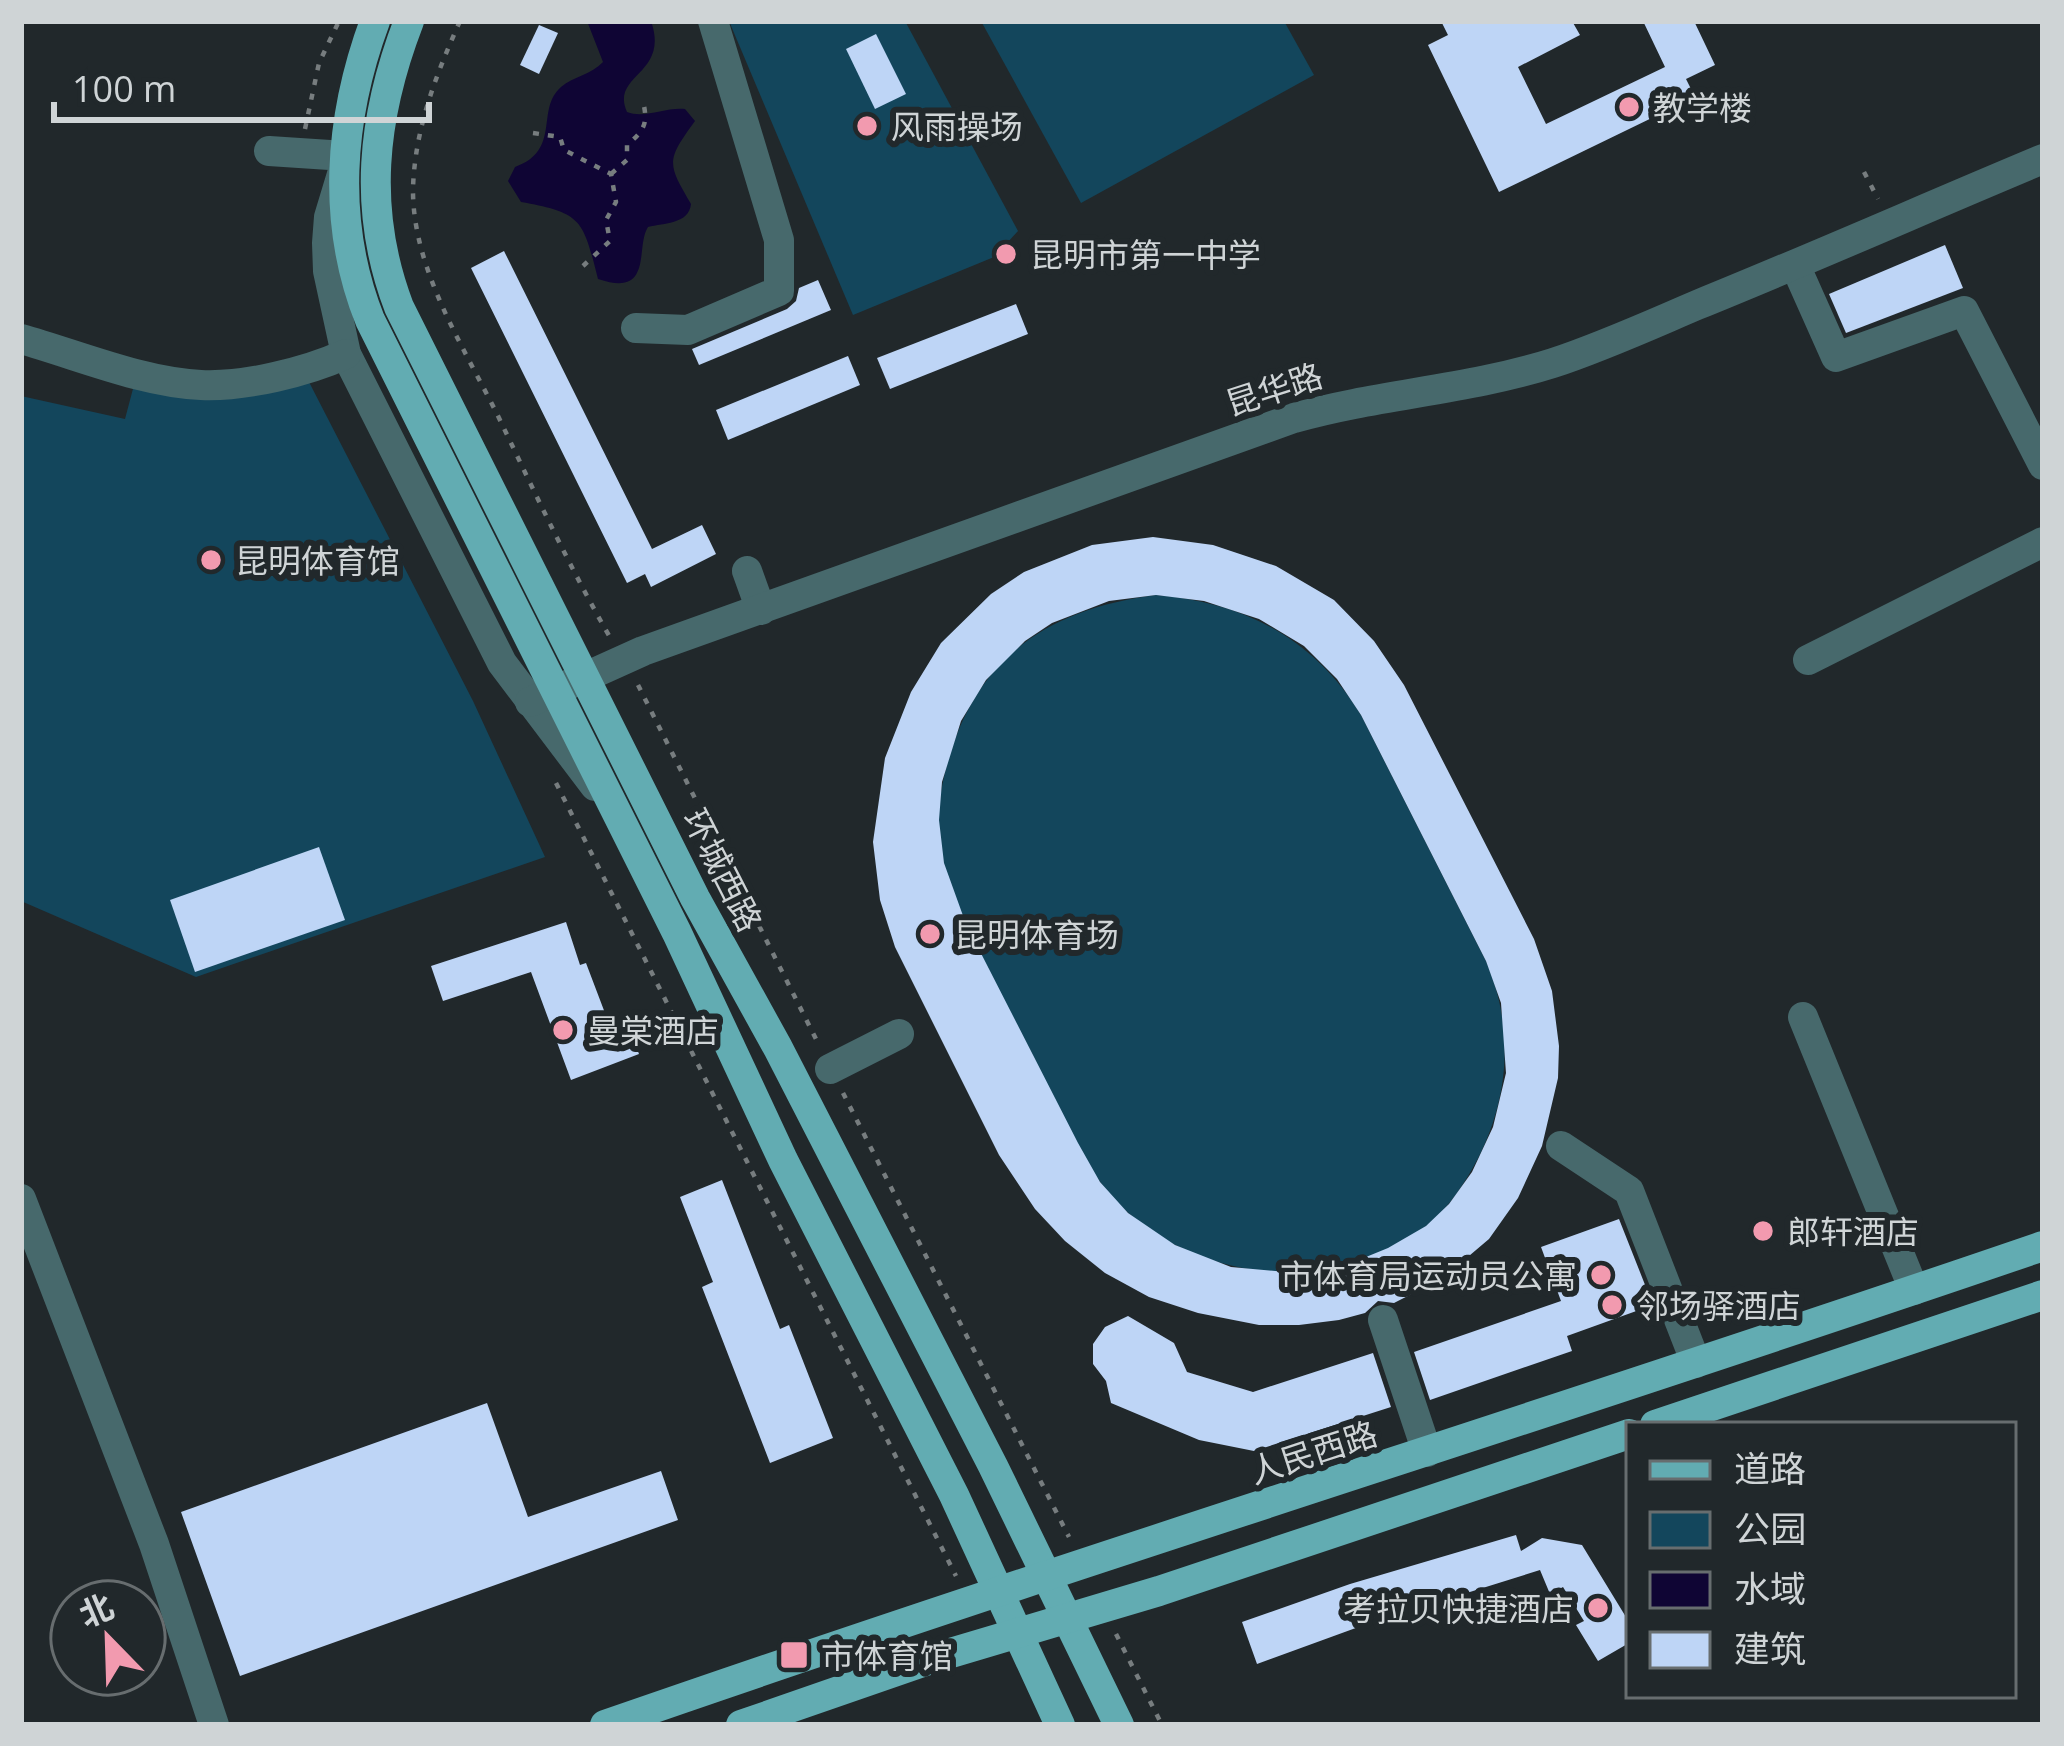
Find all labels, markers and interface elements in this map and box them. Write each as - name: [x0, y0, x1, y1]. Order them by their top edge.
- scale bar: [54, 48, 429, 122]
- text: 100 m: [72, 64, 176, 113]
- place label: 教学楼: [1653, 85, 1752, 130]
- marker: 教学楼: [1616, 94, 1642, 120]
- place label: 风雨操场: [891, 104, 1023, 149]
- marker: 风雨操场: [854, 113, 880, 139]
- place label: 昆明市第一中学: [1030, 232, 1261, 277]
- marker: 昆明市第一中学: [993, 241, 1019, 267]
- street label: 昆华路: [1220, 352, 1328, 426]
- place label: 昆明体育馆: [235, 538, 400, 583]
- marker: 昆明体育馆: [198, 547, 224, 573]
- street label: 环城西路: [673, 801, 773, 939]
- place label: 昆明体育场: [954, 912, 1119, 957]
- marker: 昆明体育场: [917, 921, 943, 947]
- place label: 曼棠酒店: [587, 1008, 719, 1053]
- marker: 曼棠酒店: [550, 1017, 576, 1043]
- place label: 郎轩酒店: [1787, 1209, 1919, 1254]
- marker: 郎轩酒店: [1750, 1218, 1776, 1244]
- place label: 市体育局运动员公寓: [1280, 1253, 1577, 1298]
- marker: 市体育局运动员公寓: [1588, 1262, 1614, 1288]
- place label: 邻场驿酒店: [1636, 1283, 1801, 1328]
- marker: 邻场驿酒店: [1599, 1292, 1625, 1318]
- street label: 人民西路: [1243, 1410, 1383, 1494]
- legend: [1626, 1422, 2016, 1698]
- text: 道路: [1734, 1444, 1806, 1493]
- text: 公园: [1734, 1504, 1806, 1553]
- text: 水域: [1734, 1564, 1806, 1613]
- north arrow: [48, 1578, 168, 1698]
- text: 北: [72, 1583, 120, 1637]
- place label: 考拉贝快捷酒店: [1343, 1586, 1574, 1631]
- marker: 考拉贝快捷酒店: [1585, 1595, 1611, 1621]
- text: 建筑: [1734, 1624, 1806, 1673]
- place label: 市体育馆: [821, 1633, 953, 1678]
- marker: 市体育馆: [778, 1639, 810, 1671]

